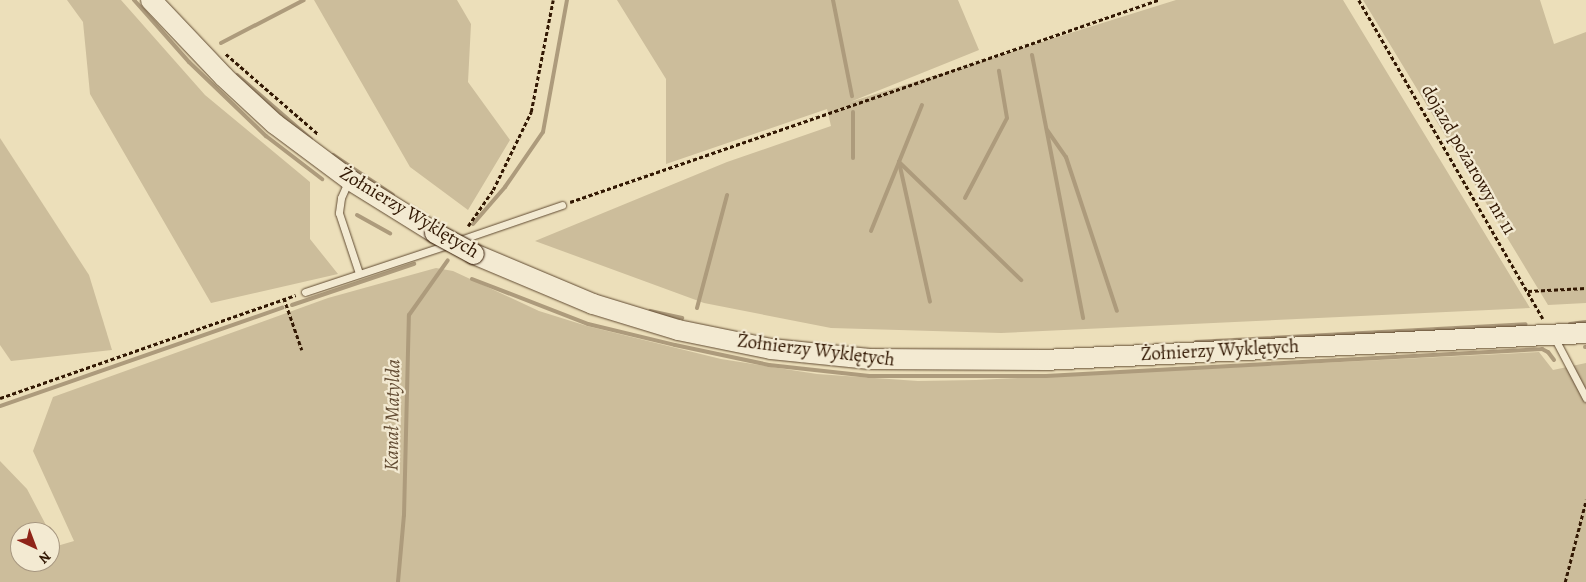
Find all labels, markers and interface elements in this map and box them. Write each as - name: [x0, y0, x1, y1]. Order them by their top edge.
- street label: dojazd pożarowy nr 11: [1416, 81, 1520, 239]
- street label: Żołnierzy Wyklętych: [335, 162, 483, 264]
- street label: Żołnierzy Wyklętych: [736, 330, 896, 372]
- street label: Żołnierzy Wyklętych: [1140, 335, 1300, 367]
- water label: Kanał Matylda: [379, 359, 405, 471]
- north arrow: [10, 522, 60, 572]
- text: N: [35, 547, 55, 568]

